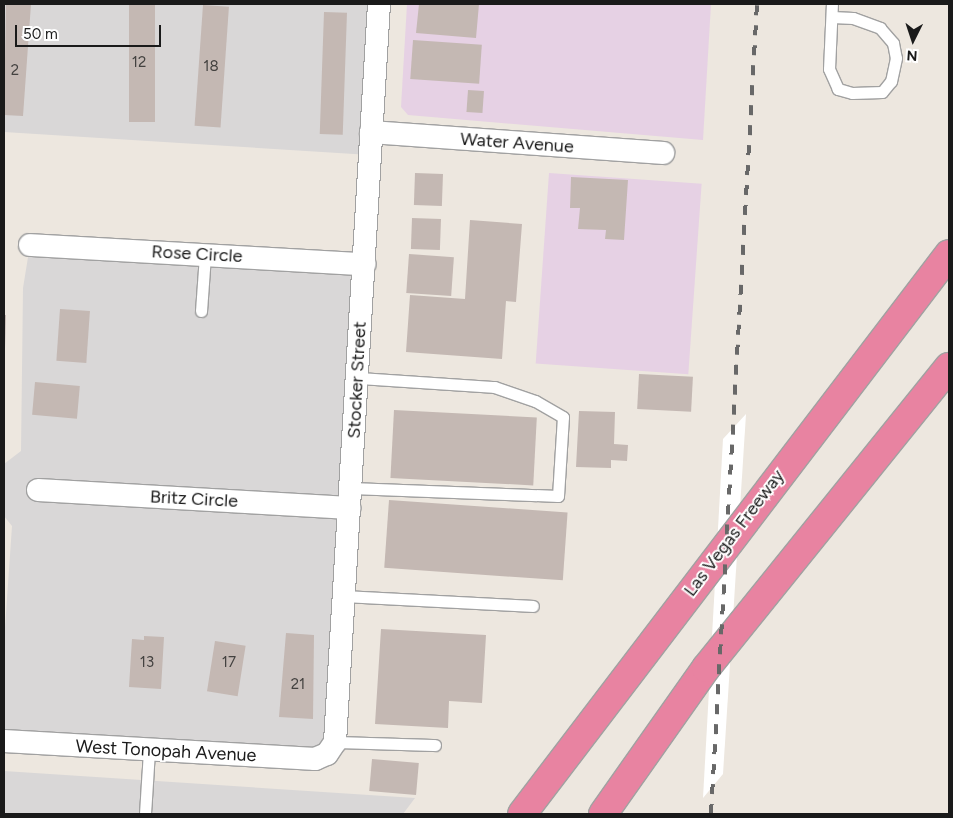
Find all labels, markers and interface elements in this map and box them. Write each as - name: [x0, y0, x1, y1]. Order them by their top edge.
- scale bar: [18, 15, 164, 47]
- north arrow: [888, 15, 938, 65]
- text: 50 m: [23, 25, 58, 43]
- text: N: [906, 47, 918, 64]
- house number: 12: [132, 54, 146, 72]
- house number: 18: [203, 58, 219, 76]
- house number: 2: [11, 62, 19, 80]
- street label: Water Avenue: [460, 128, 574, 158]
- street label: Rose Circle: [151, 241, 243, 267]
- street label: Stocker Street: [343, 321, 371, 439]
- street label: Las Vegas Freeway: [679, 465, 789, 601]
- street label: Britz Circle: [149, 486, 239, 512]
- house number: 13: [140, 654, 154, 672]
- house number: 17: [222, 654, 236, 672]
- house number: 21: [291, 676, 305, 694]
- street label: West Tonopah Avenue: [75, 735, 257, 767]

